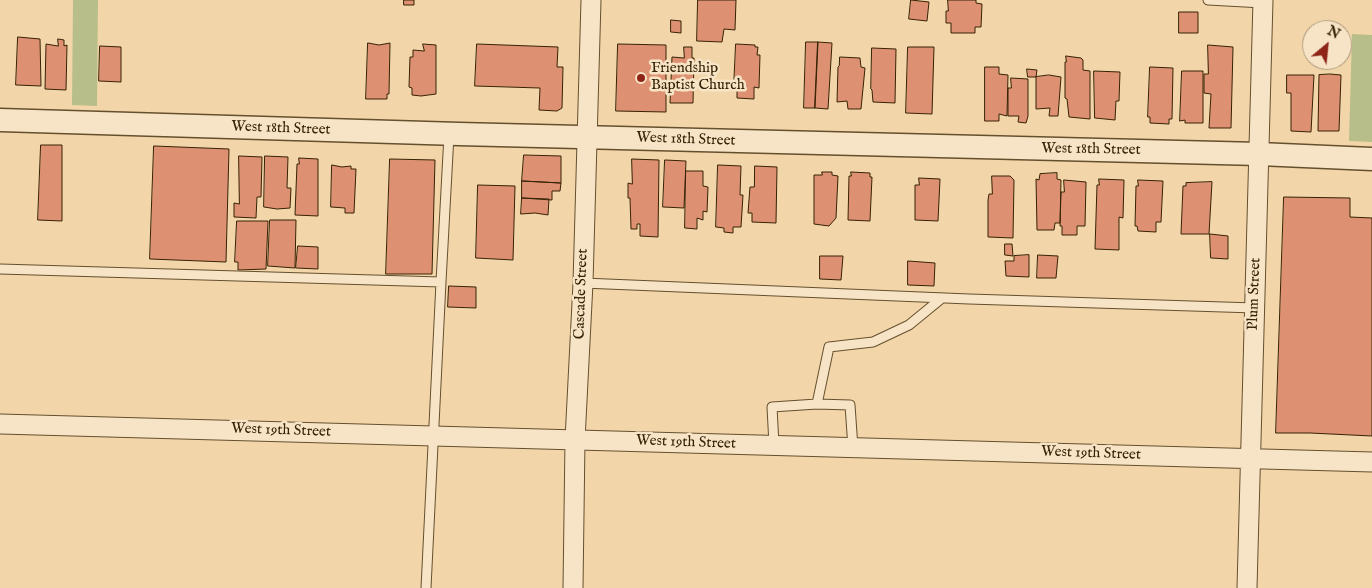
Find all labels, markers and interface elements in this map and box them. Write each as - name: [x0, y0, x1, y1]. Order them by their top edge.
- north arrow: [1302, 20, 1352, 70]
- text: N: [1324, 22, 1343, 43]
- place label: Friendship Baptist Church: [651, 60, 745, 95]
- marker: Friendship Baptist Church: [635, 72, 647, 84]
- street label: West 18th Street: [231, 118, 331, 140]
- street label: West 18th Street: [636, 129, 736, 151]
- street label: West 18th Street: [1041, 140, 1141, 160]
- street label: Cascade Street: [571, 248, 593, 340]
- street label: Plum Street: [1245, 257, 1265, 331]
- street label: West 19th Street: [231, 420, 331, 442]
- street label: West 19th Street: [636, 432, 736, 454]
- street label: West 19th Street: [1041, 443, 1141, 465]

